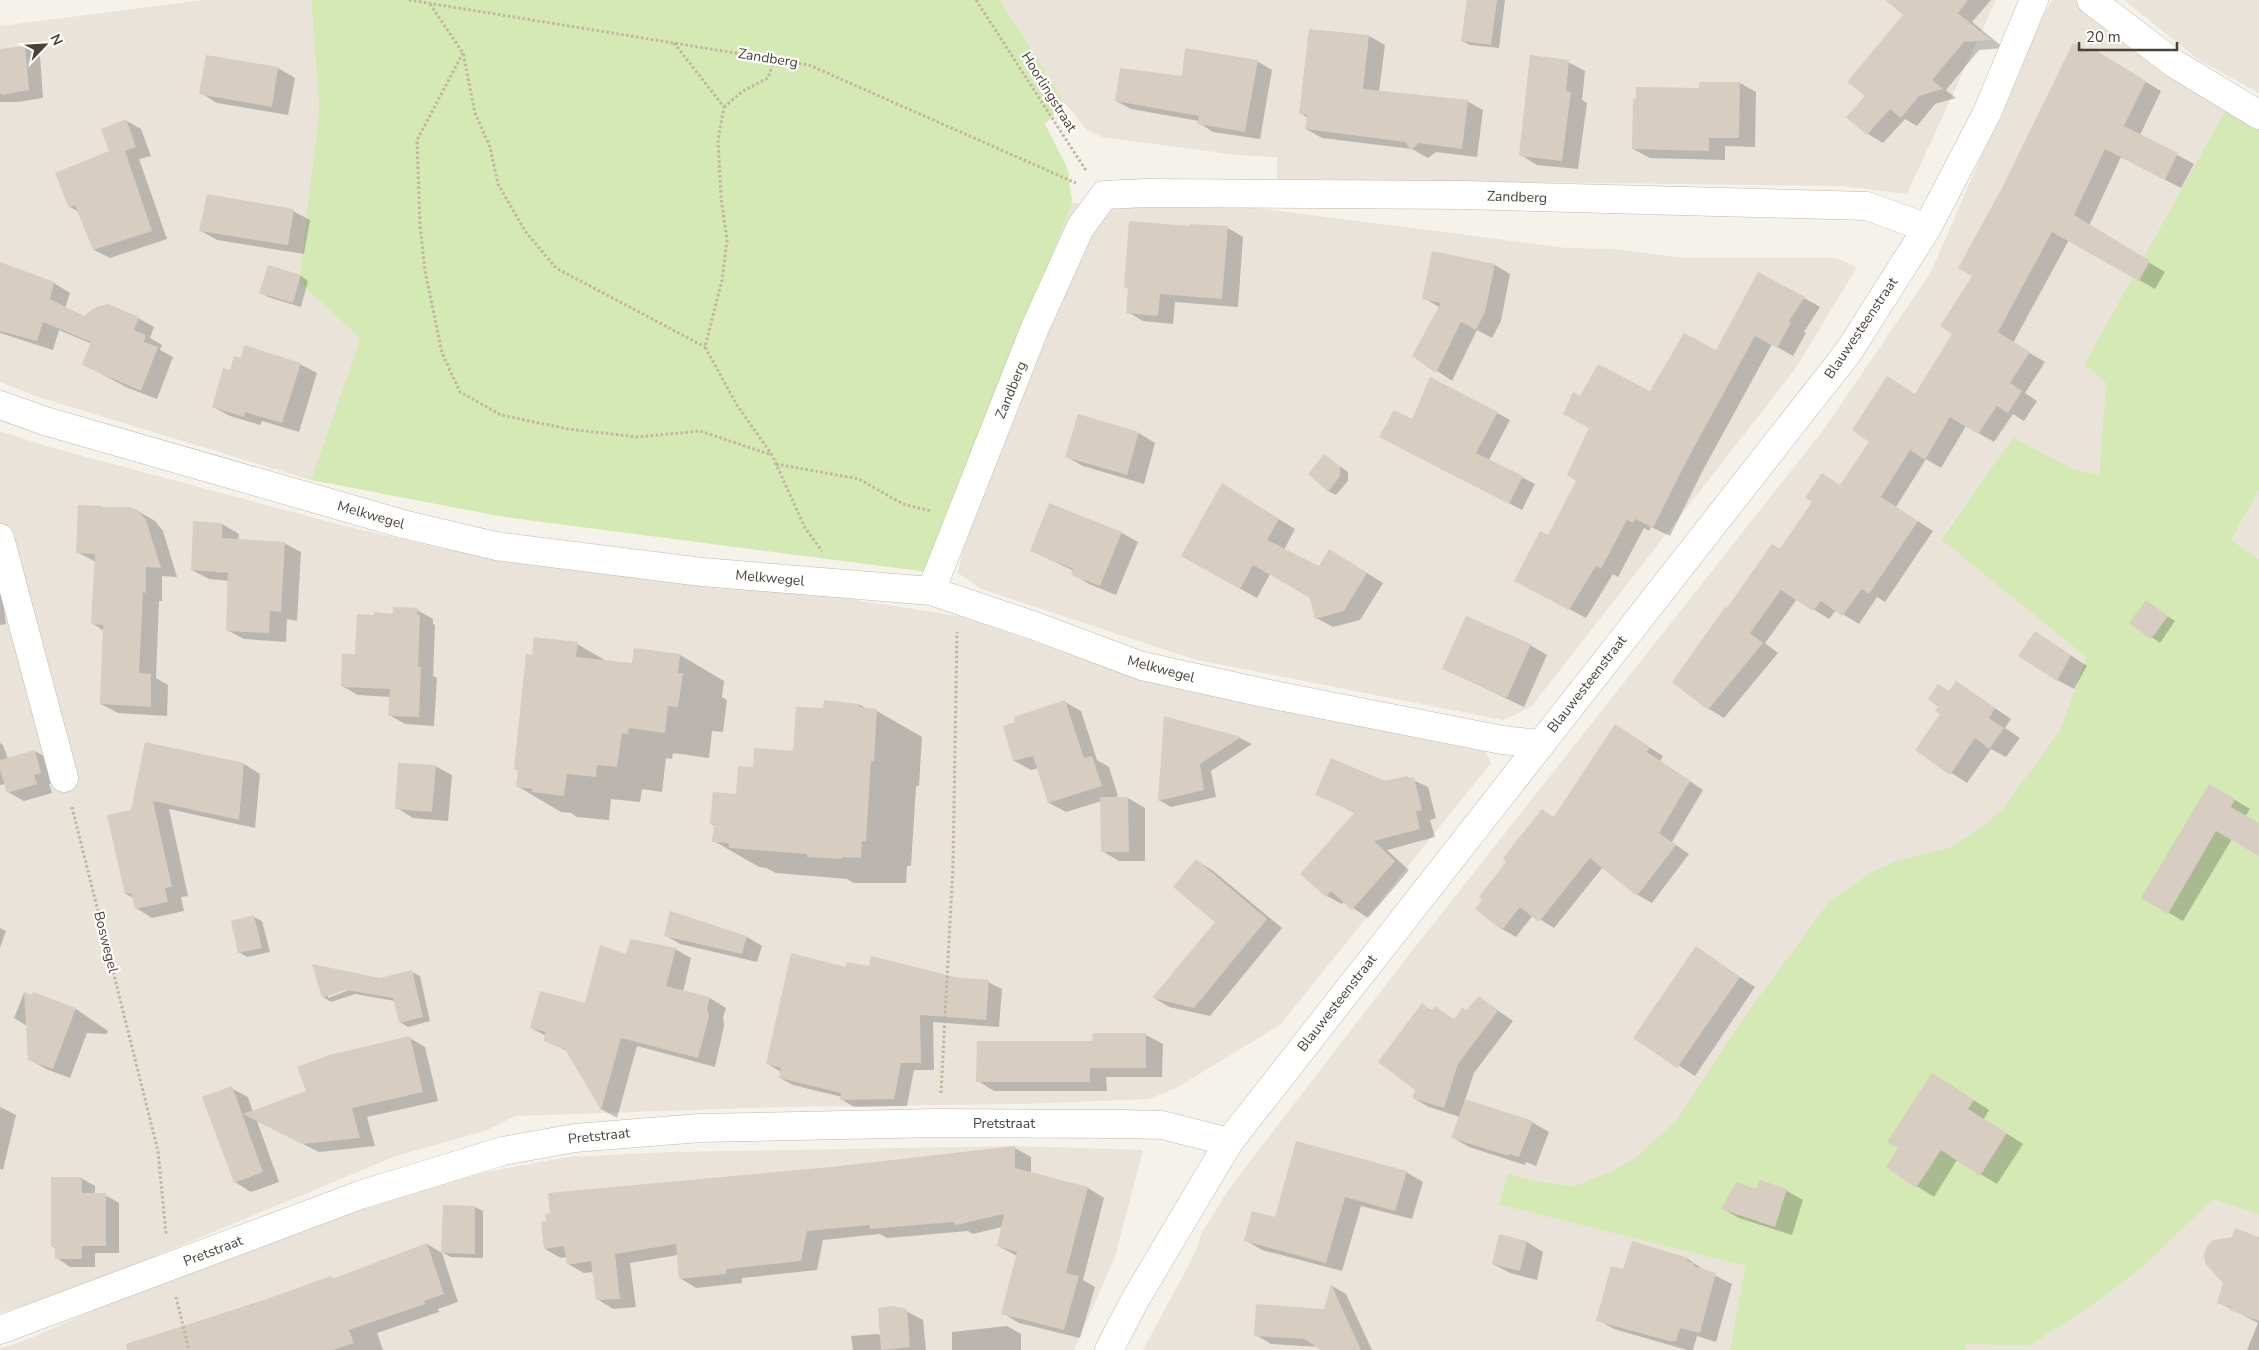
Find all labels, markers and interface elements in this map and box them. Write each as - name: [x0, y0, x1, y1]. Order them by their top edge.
- north arrow: [20, 20, 70, 70]
- scale bar: [2079, 20, 2176, 52]
- text: 20 m: [2086, 27, 2121, 47]
- text: N: [46, 31, 67, 48]
- street label: Zandberg: [737, 44, 799, 72]
- street label: Hoorlingstraat: [1017, 48, 1081, 136]
- street label: Zandberg: [1486, 186, 1548, 208]
- street label: Blauwesteenstraat: [1820, 273, 1902, 382]
- street label: Zandberg: [991, 358, 1031, 422]
- street label: Melkwegel: [335, 496, 408, 534]
- street label: Melkwegel: [735, 566, 806, 591]
- street label: Blauwesteenstraat: [1543, 631, 1631, 737]
- street label: Melkwegel: [1125, 651, 1198, 687]
- street label: Boswegel: [89, 909, 123, 976]
- street label: Blauwesteenstraat: [1293, 950, 1381, 1056]
- street label: Pretstraat: [973, 1114, 1035, 1133]
- street label: Pretstraat: [567, 1123, 631, 1149]
- street label: Pretstraat: [181, 1231, 246, 1271]

